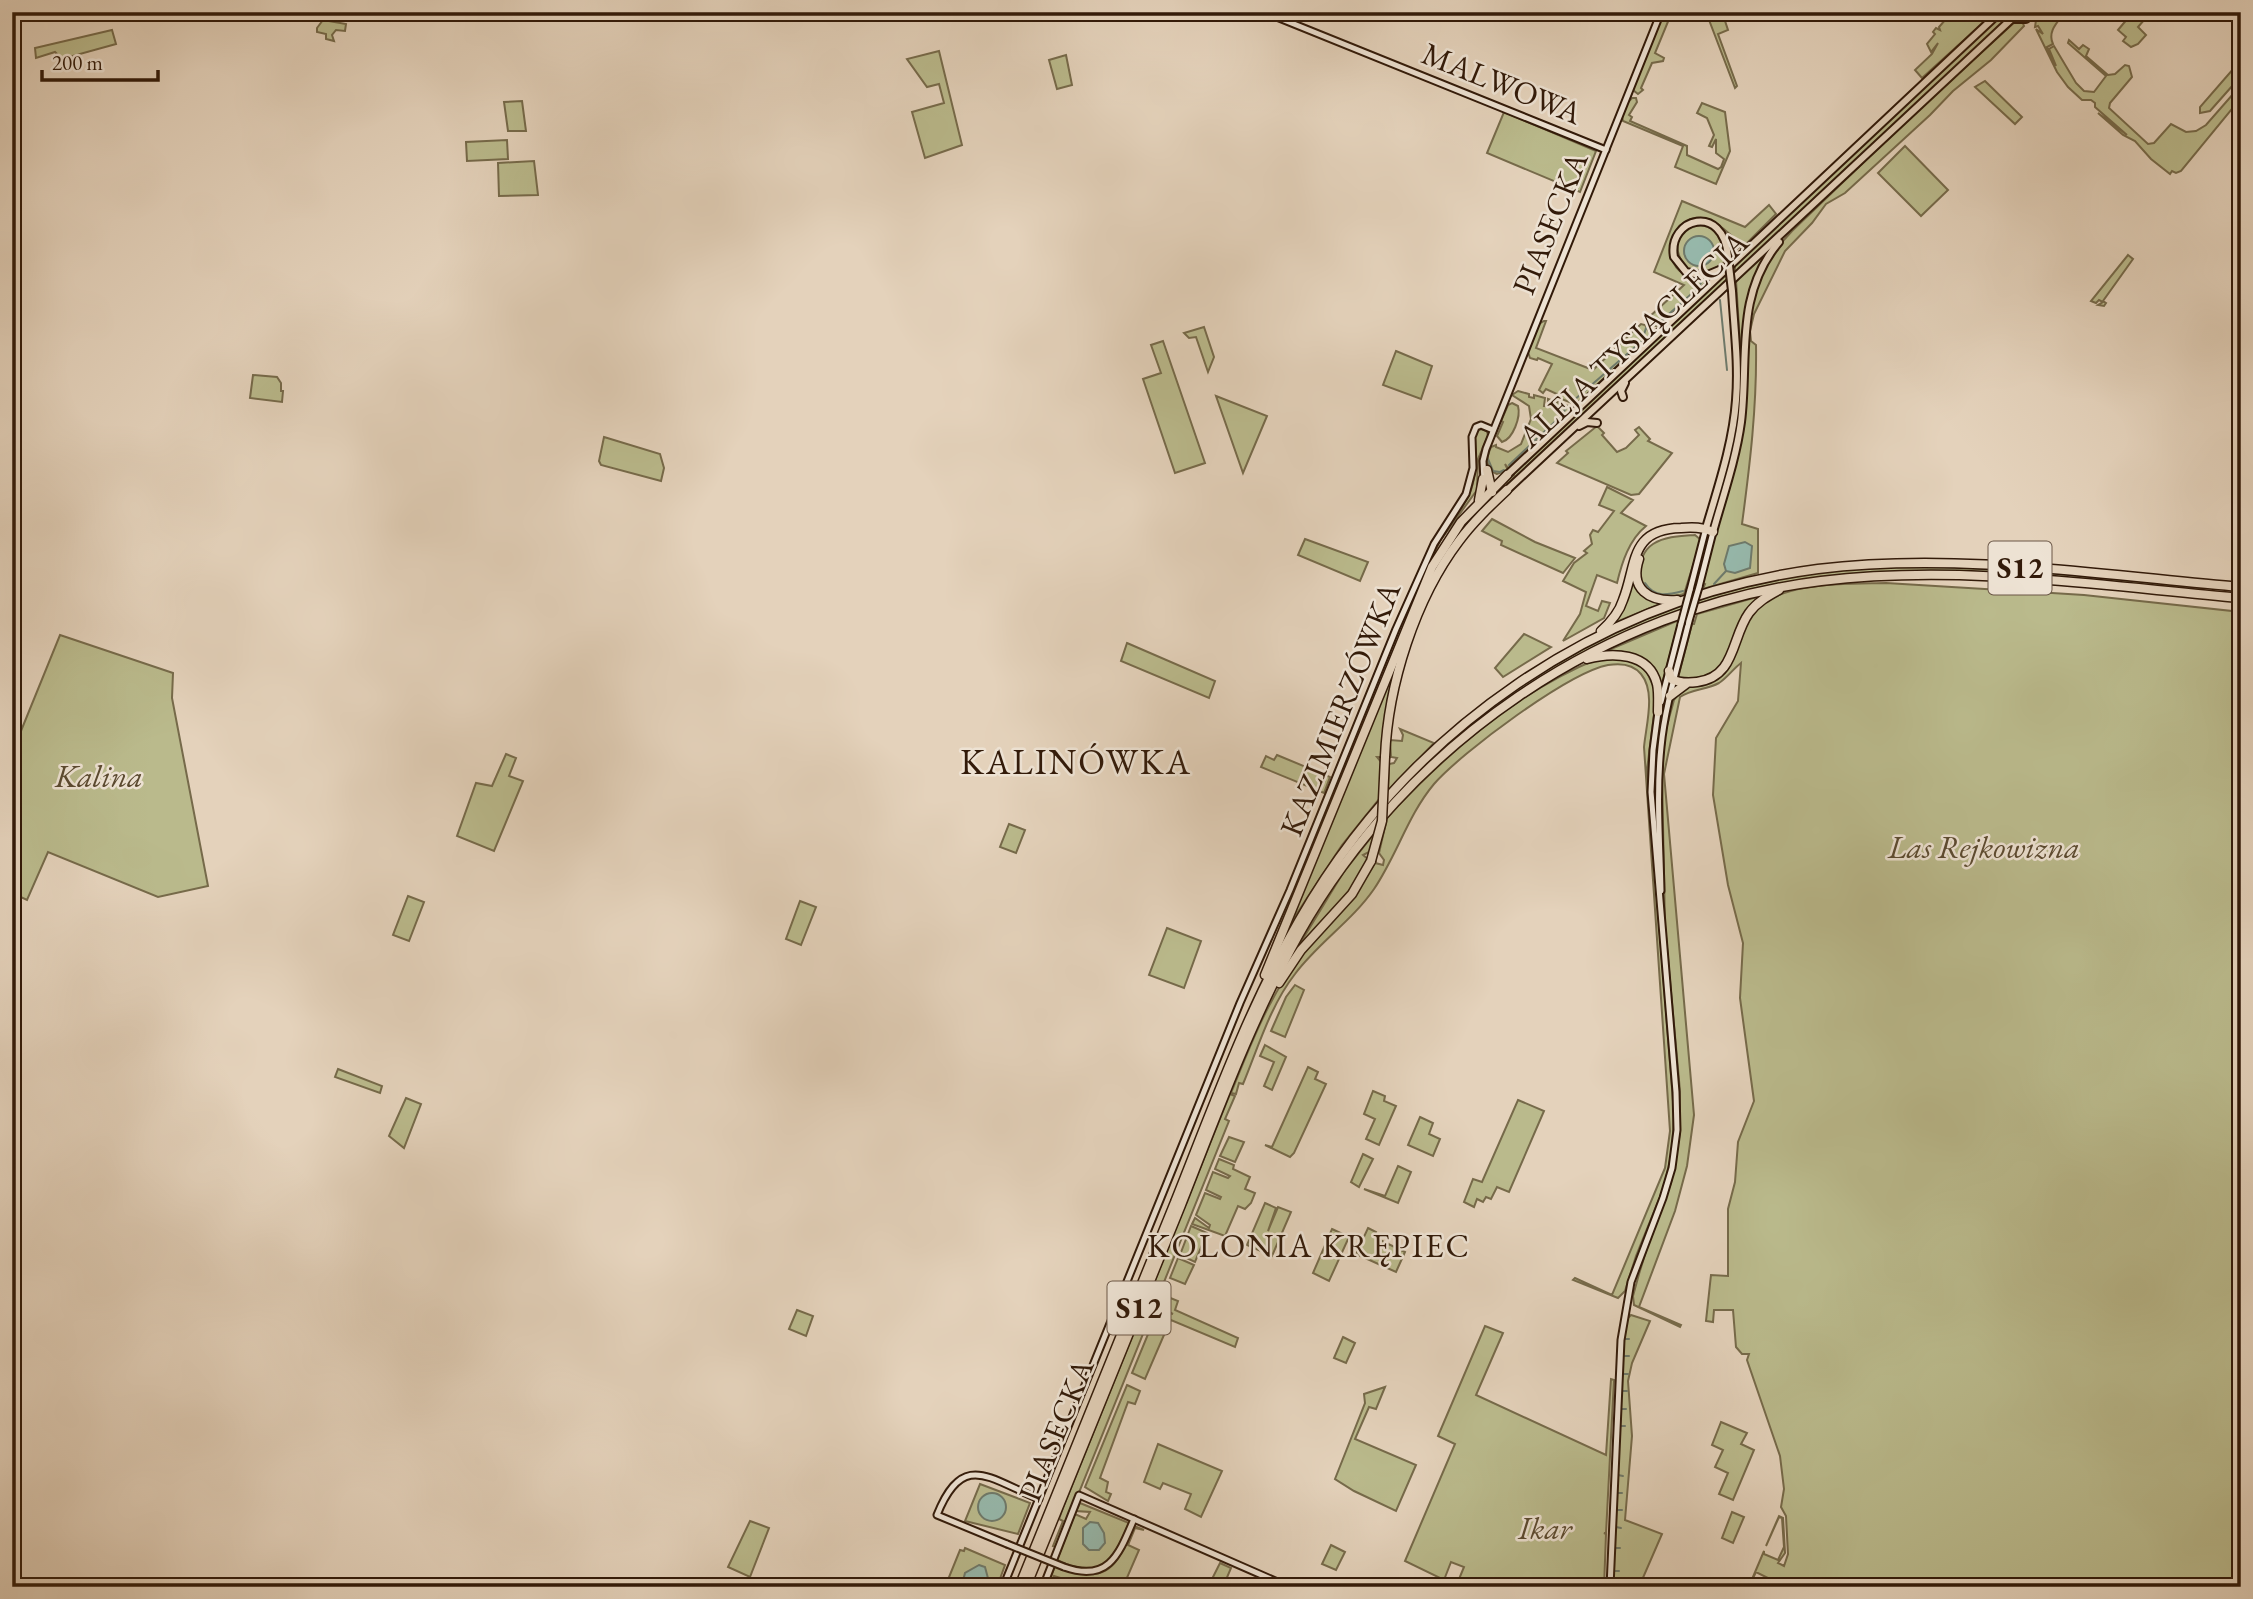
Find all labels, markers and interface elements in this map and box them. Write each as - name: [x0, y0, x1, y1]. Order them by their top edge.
- street label: MALWOWA: [1416, 32, 1589, 134]
- scale bar: [42, 38, 158, 82]
- text: 200 m: [52, 49, 103, 76]
- street label: PIASECKA: [1502, 145, 1598, 301]
- street label: ALEJA TYSIĄCLECIA: [1508, 221, 1758, 457]
- road number: S12: [1988, 541, 2052, 594]
- street label: KAZIMIERZÓWKA: [1270, 575, 1410, 842]
- district label: KALINÓWKA: [960, 739, 1192, 784]
- park label: Kalina: [54, 755, 143, 797]
- park label: Las Rejkowizna: [1887, 826, 2080, 868]
- district label: KOLONIA KRĘPIEC: [1147, 1224, 1471, 1267]
- road number: S12: [1108, 1282, 1170, 1334]
- street label: PIASECKA: [1008, 1352, 1104, 1508]
- park label: Ikar: [1517, 1507, 1574, 1549]

